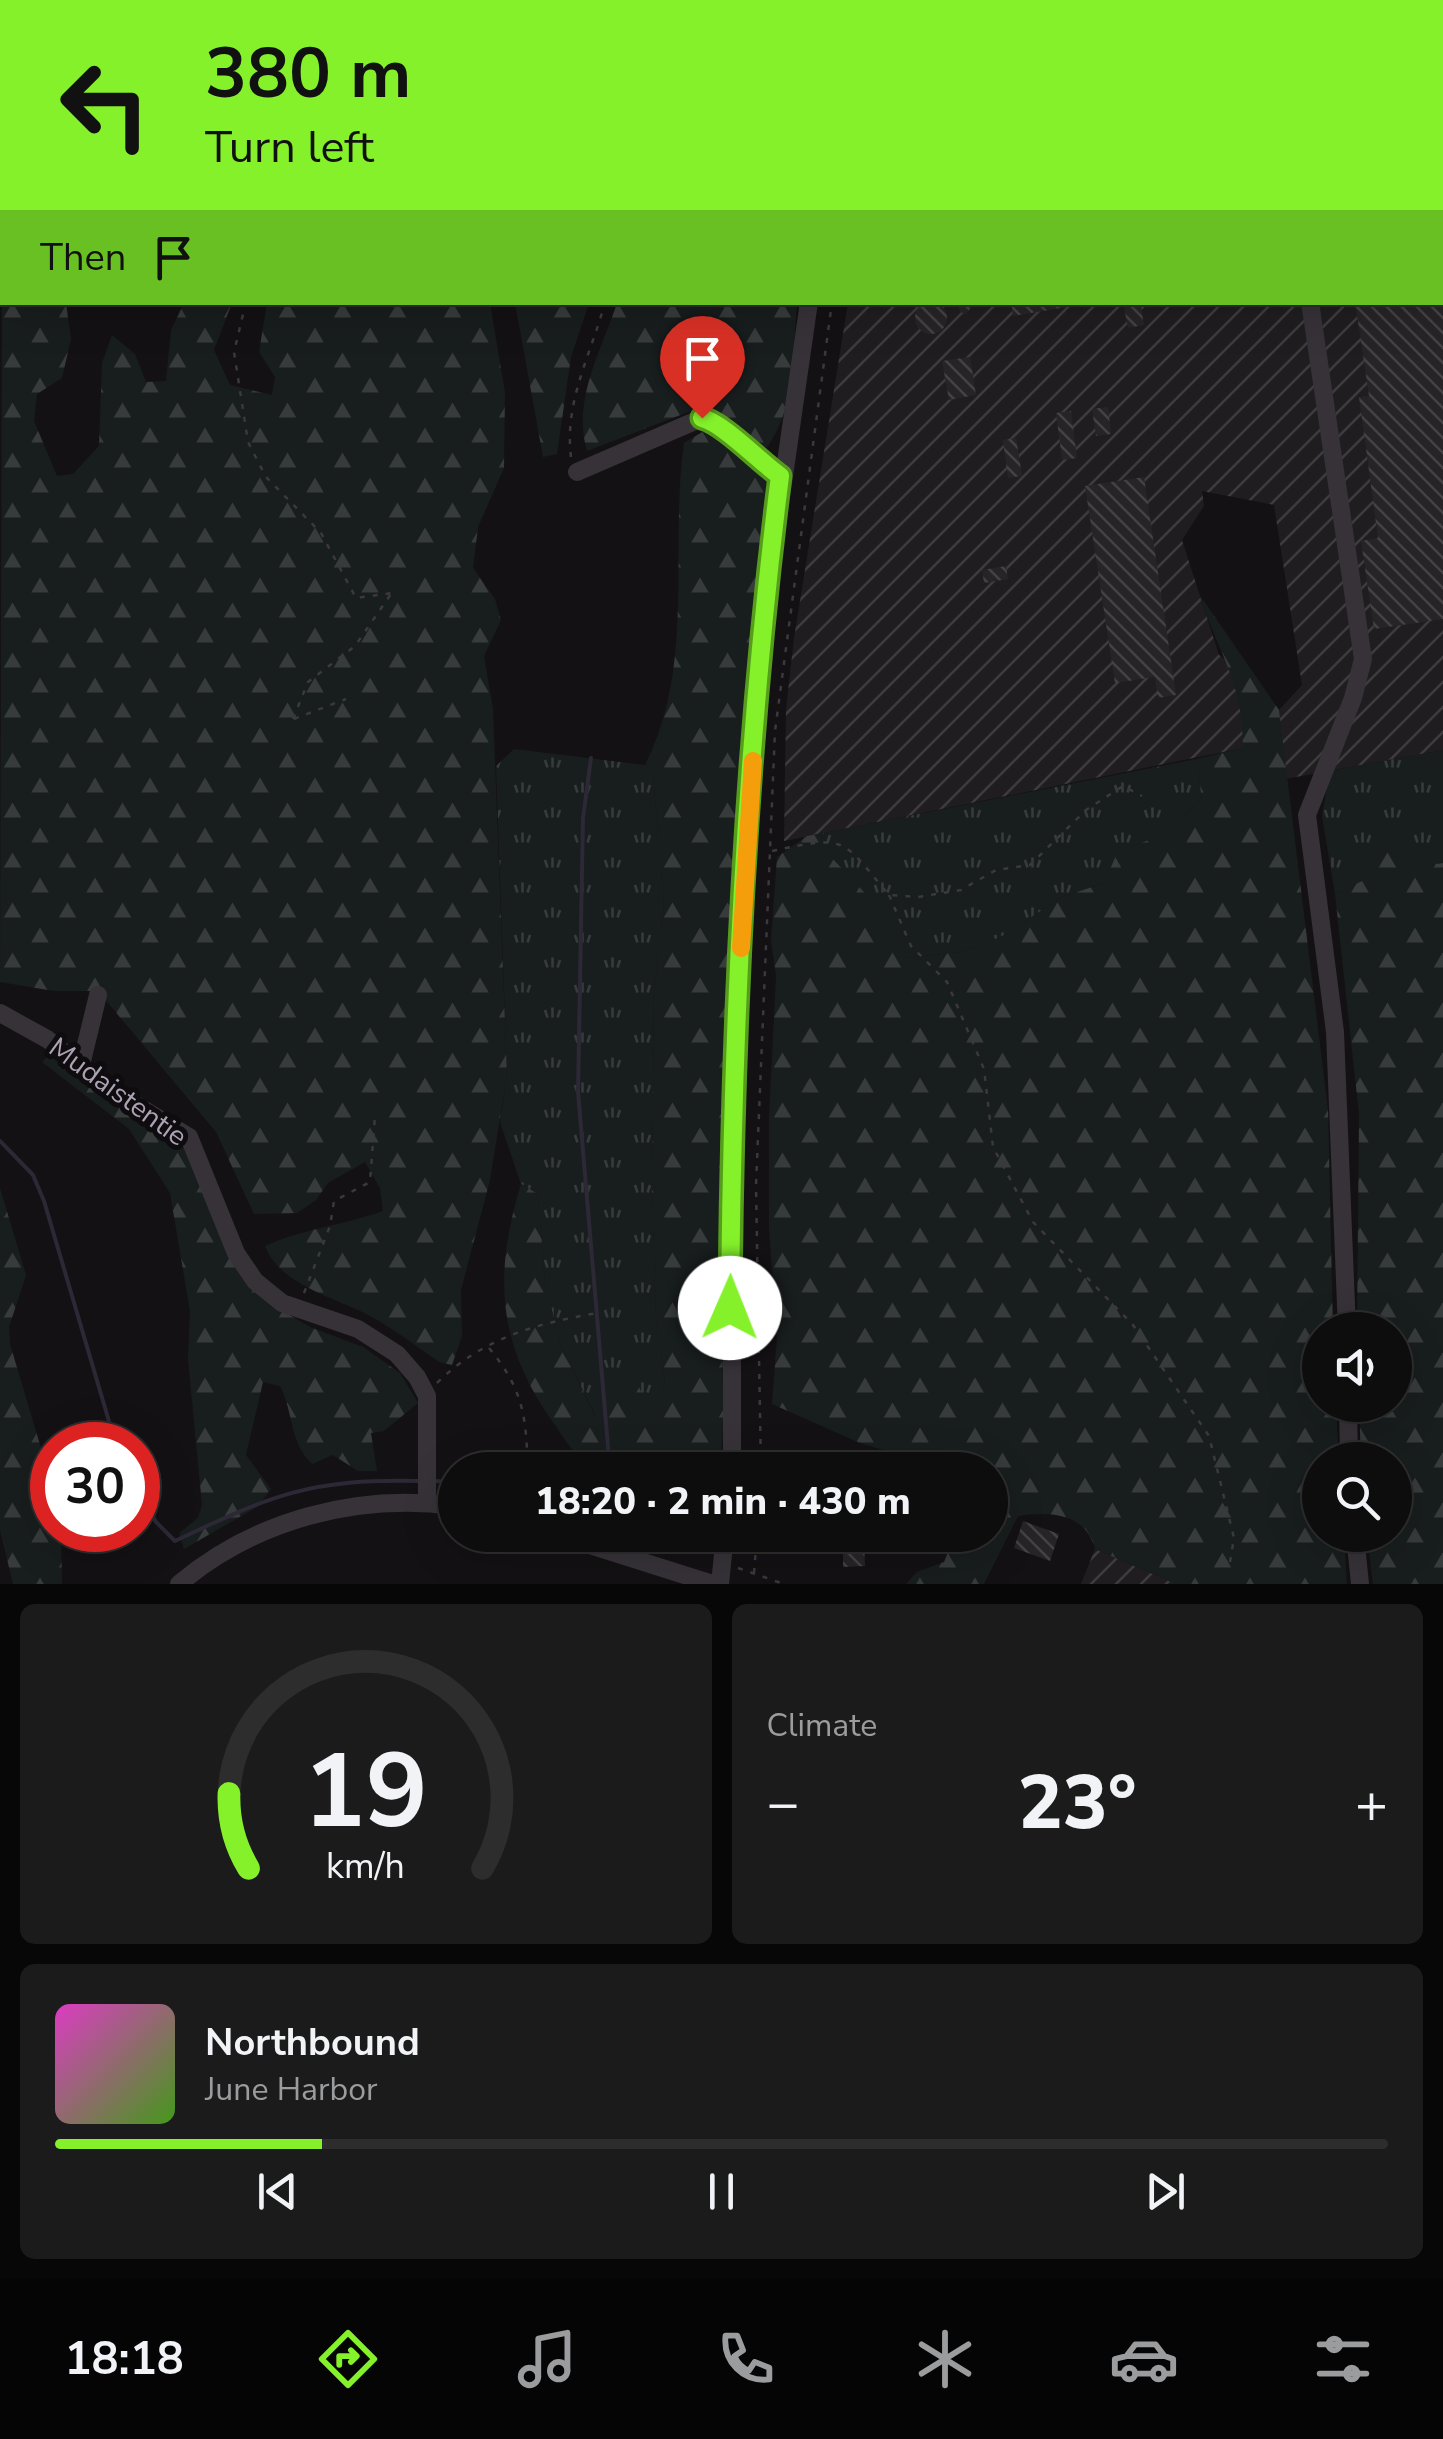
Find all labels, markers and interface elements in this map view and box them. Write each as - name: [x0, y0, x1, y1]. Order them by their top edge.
- text: 380 m: [205, 26, 411, 122]
- icon: left: [40, 40, 170, 170]
- text: Turn left: [205, 117, 374, 178]
- icon: arrive: [146, 230, 201, 285]
- text: Then: [40, 232, 126, 283]
- pin: [660, 316, 745, 419]
- icon: arrive: [675, 331, 730, 386]
- street label: Mudaistentie: [41, 1029, 195, 1155]
- position arrow: [678, 1256, 782, 1360]
- map controls: [1302, 1312, 1412, 1552]
- button: sound: [1302, 1312, 1412, 1422]
- speed limit sign: 30: [30, 1422, 160, 1552]
- button: search: [1302, 1442, 1412, 1552]
- text: 18:20 · 2 min · 430 m: [535, 1476, 911, 1527]
- text: Climate: [767, 1704, 877, 1747]
- text: 19: [303, 1721, 428, 1863]
- text: 23°: [1018, 1752, 1137, 1854]
- text: −: [767, 1766, 800, 1841]
- text: +: [1355, 1766, 1388, 1841]
- text: km/h: [326, 1842, 405, 1891]
- text: Northbound: [205, 2017, 420, 2068]
- text: June Harbor: [205, 2068, 377, 2111]
- icon: previous: [250, 2164, 305, 2219]
- icon: pause: [694, 2164, 749, 2219]
- icon: next: [1138, 2164, 1193, 2219]
- icon: directions: [313, 2324, 383, 2394]
- icon: music: [512, 2324, 582, 2394]
- icon: phone: [711, 2324, 781, 2394]
- icon: climate: [910, 2324, 980, 2394]
- icon: car: [1109, 2324, 1179, 2394]
- icon: filters: [1308, 2324, 1378, 2394]
- text: 18:18: [65, 2329, 184, 2390]

